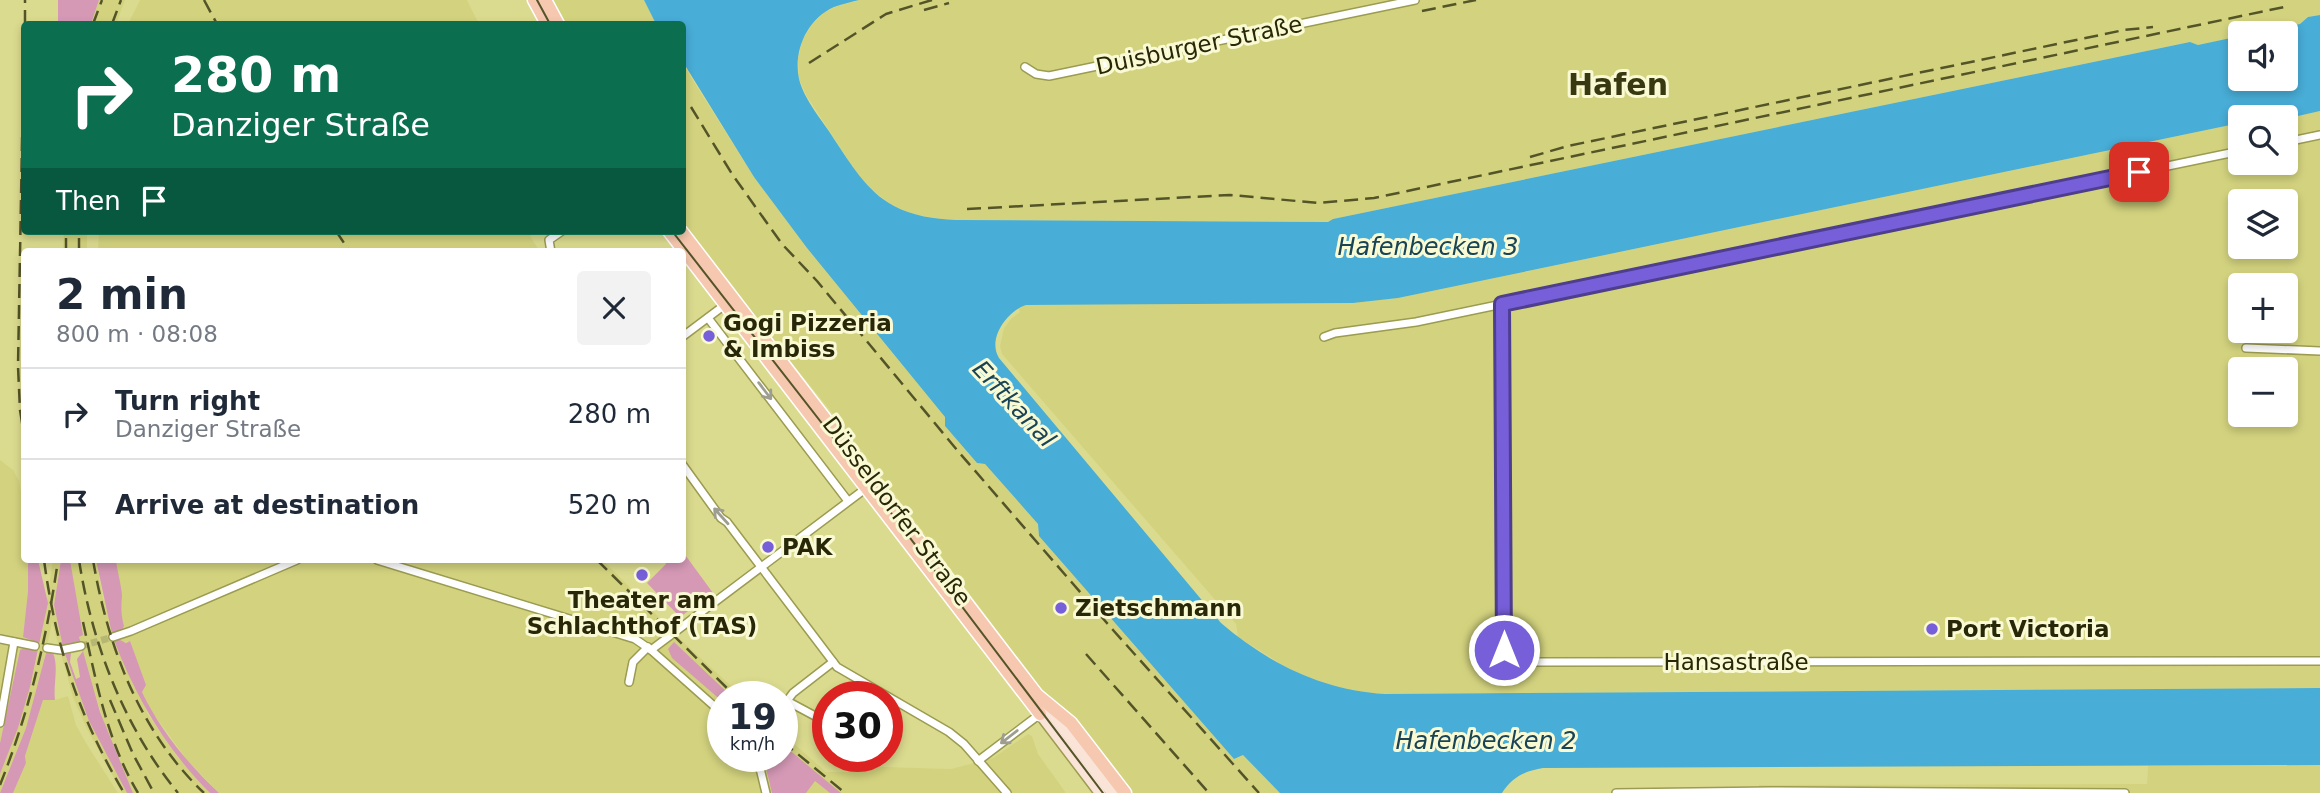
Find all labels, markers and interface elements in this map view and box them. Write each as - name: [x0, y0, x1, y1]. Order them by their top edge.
- street label: Duisburger Straße: [1093, 10, 1305, 80]
- map controls: [2228, 21, 2298, 427]
- button: sound: [2228, 21, 2298, 91]
- text: 280 m: [171, 47, 341, 104]
- icon: right: [56, 49, 147, 140]
- district label: Hafen: [1568, 67, 1668, 102]
- button: search: [2228, 105, 2298, 175]
- text: Danziger Straße: [171, 106, 430, 144]
- pin: [2109, 142, 2169, 202]
- icon: arrive: [2120, 153, 2158, 191]
- icon: arrive: [135, 182, 173, 220]
- text: Then: [56, 186, 121, 216]
- button: layers: [2228, 189, 2298, 259]
- water label: Hafenbecken 3: [1337, 233, 1519, 261]
- text: 2 min: [56, 270, 188, 319]
- button: close: [577, 271, 651, 345]
- button: +: [2228, 273, 2298, 343]
- place label: Gogi Pizzeria & Imbiss: [723, 310, 892, 362]
- text: 800 m · 08:08: [56, 321, 218, 347]
- marker: Gogi Pizzeria & Imbiss: [701, 328, 717, 344]
- water label: Erftkanal: [967, 355, 1061, 453]
- button: −: [2228, 357, 2298, 427]
- one-way arrow: [757, 381, 772, 400]
- text: Turn right: [115, 386, 260, 416]
- icon: right: [56, 395, 94, 433]
- text: 280 m: [568, 399, 651, 429]
- street label: Düsseldorfer Straße: [817, 411, 977, 611]
- text: Danziger Straße: [115, 416, 301, 442]
- icon: arrive: [56, 486, 94, 524]
- text: Arrive at destination: [115, 490, 419, 520]
- text: 520 m: [568, 490, 651, 520]
- one-way arrow: [713, 507, 729, 525]
- place label: PAK: [782, 534, 834, 560]
- marker: PAK: [760, 539, 776, 555]
- marker: Theater am Schlachthof (TAS): [634, 567, 650, 583]
- place label: Theater am Schlachthof (TAS): [527, 587, 757, 639]
- place label: Zietschmann: [1075, 595, 1242, 621]
- marker: Zietschmann: [1053, 600, 1069, 616]
- position arrow: [1467, 613, 1541, 687]
- place label: Port Victoria: [1946, 616, 2109, 642]
- marker: Port Victoria: [1924, 621, 1940, 637]
- street label: Hansastraße: [1663, 649, 1809, 675]
- speed limit sign: 30: [812, 681, 903, 772]
- text: 19: [728, 697, 777, 737]
- water label: Hafenbecken 2: [1395, 727, 1577, 755]
- one-way arrow: [1000, 730, 1019, 745]
- text: km/h: [730, 733, 775, 754]

